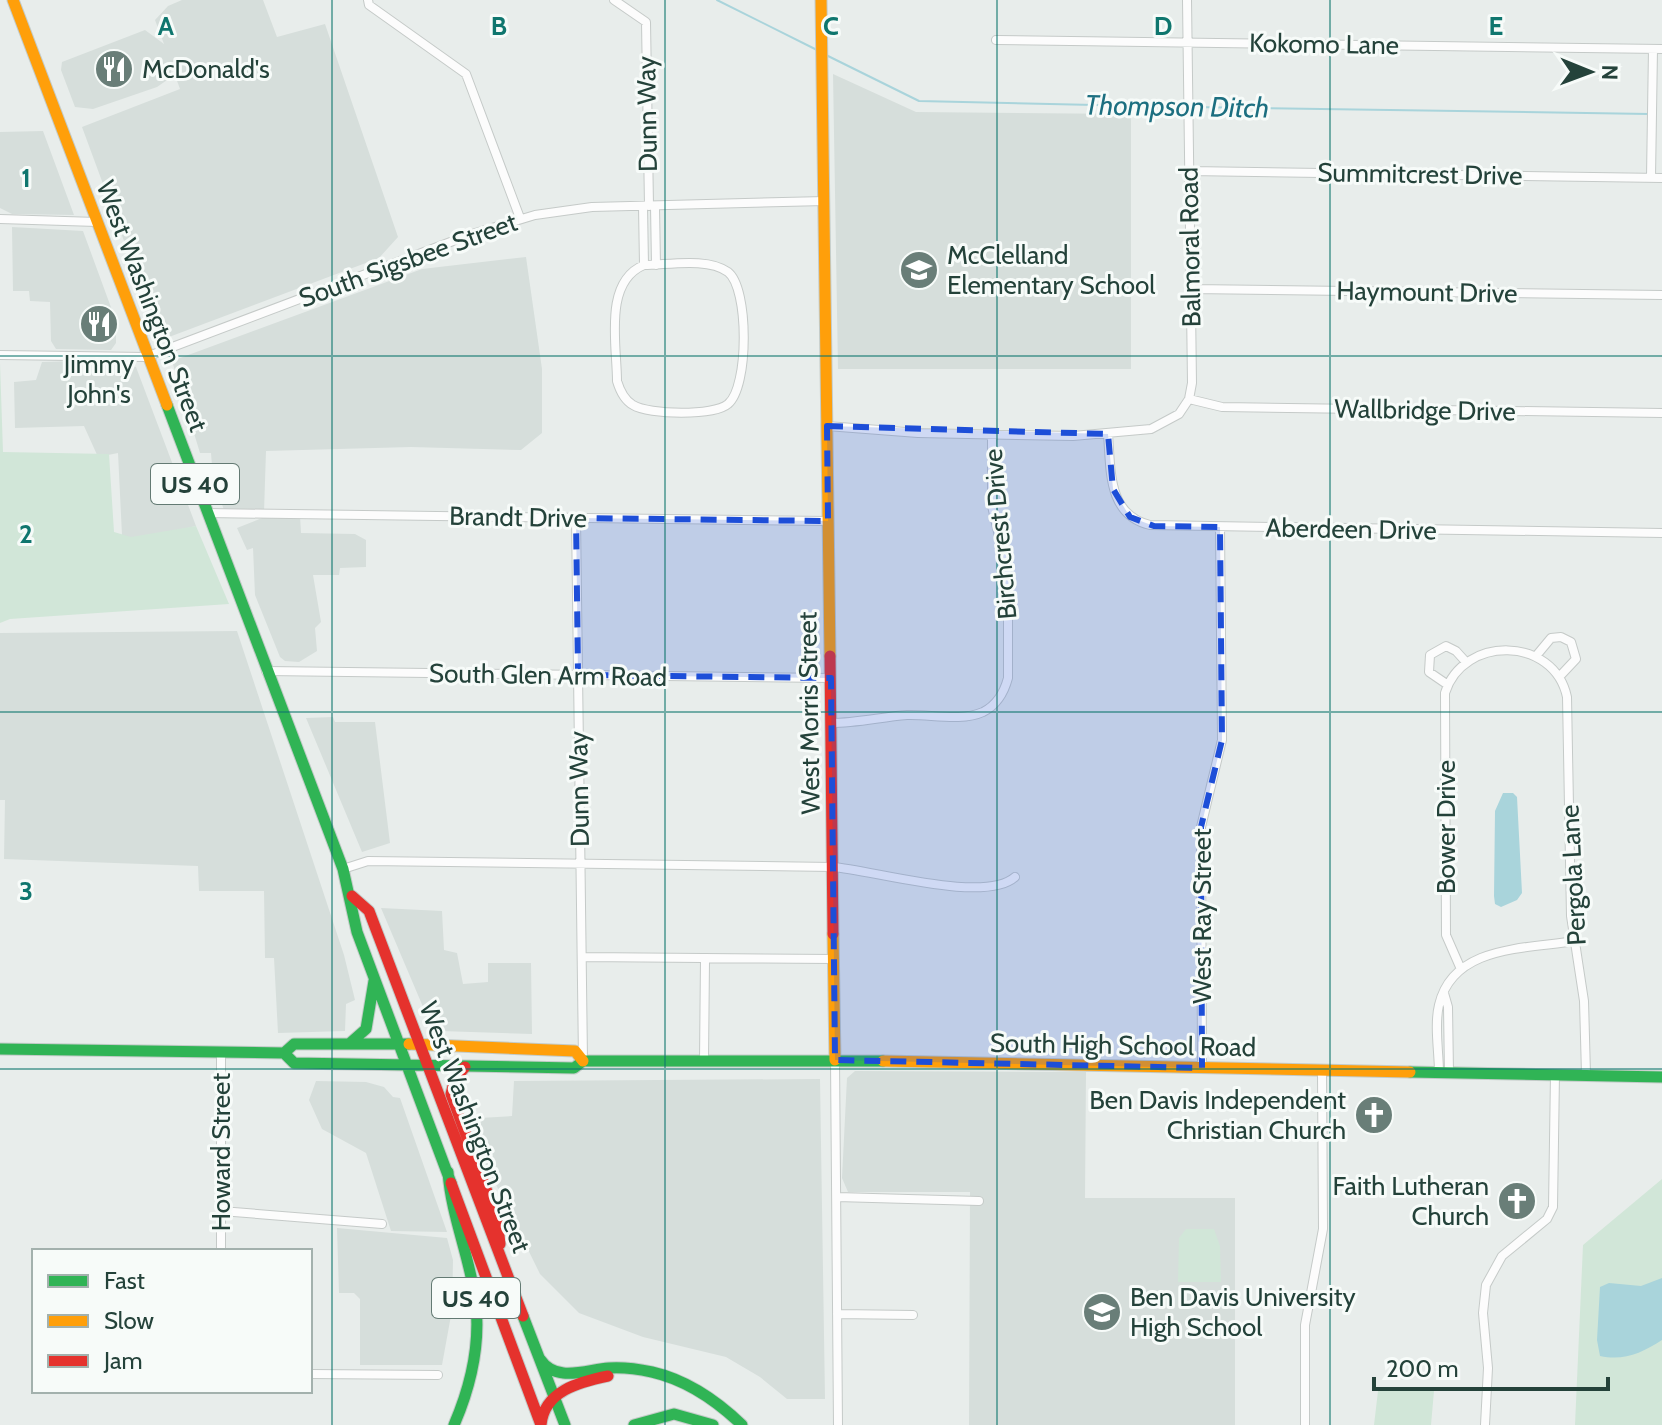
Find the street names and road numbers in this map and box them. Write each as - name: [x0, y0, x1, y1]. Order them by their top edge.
- street label: Kokomo Lane: [1249, 27, 1399, 61]
- street label: Dunn Way: [630, 56, 664, 172]
- street label: Summitcrest Drive: [1317, 156, 1523, 192]
- street label: Balmoral Road: [1173, 167, 1207, 327]
- street label: West Washington Street: [89, 176, 215, 436]
- street label: South Sigsbee Street: [295, 206, 522, 314]
- street label: Haymount Drive: [1336, 274, 1518, 310]
- street label: Wallbridge Drive: [1334, 392, 1516, 428]
- street label: Birchcrest Drive: [977, 447, 1023, 621]
- road number: US 40: [151, 464, 239, 504]
- street label: Brandt Drive: [449, 500, 587, 534]
- street label: Aberdeen Drive: [1265, 512, 1437, 546]
- street label: West Morris Street: [791, 611, 827, 815]
- street label: South Glen Arm Road: [429, 657, 667, 693]
- street label: Dunn Way: [562, 731, 596, 847]
- street label: Bower Drive: [1430, 760, 1462, 894]
- street label: Pergola Lane: [1553, 804, 1593, 946]
- street label: West Ray Street: [1186, 828, 1218, 1004]
- street label: West Washington Street: [412, 997, 538, 1257]
- street label: South High School Road: [990, 1027, 1256, 1063]
- street label: Howard Street: [205, 1073, 237, 1231]
- road number: US 40: [432, 1278, 520, 1318]

